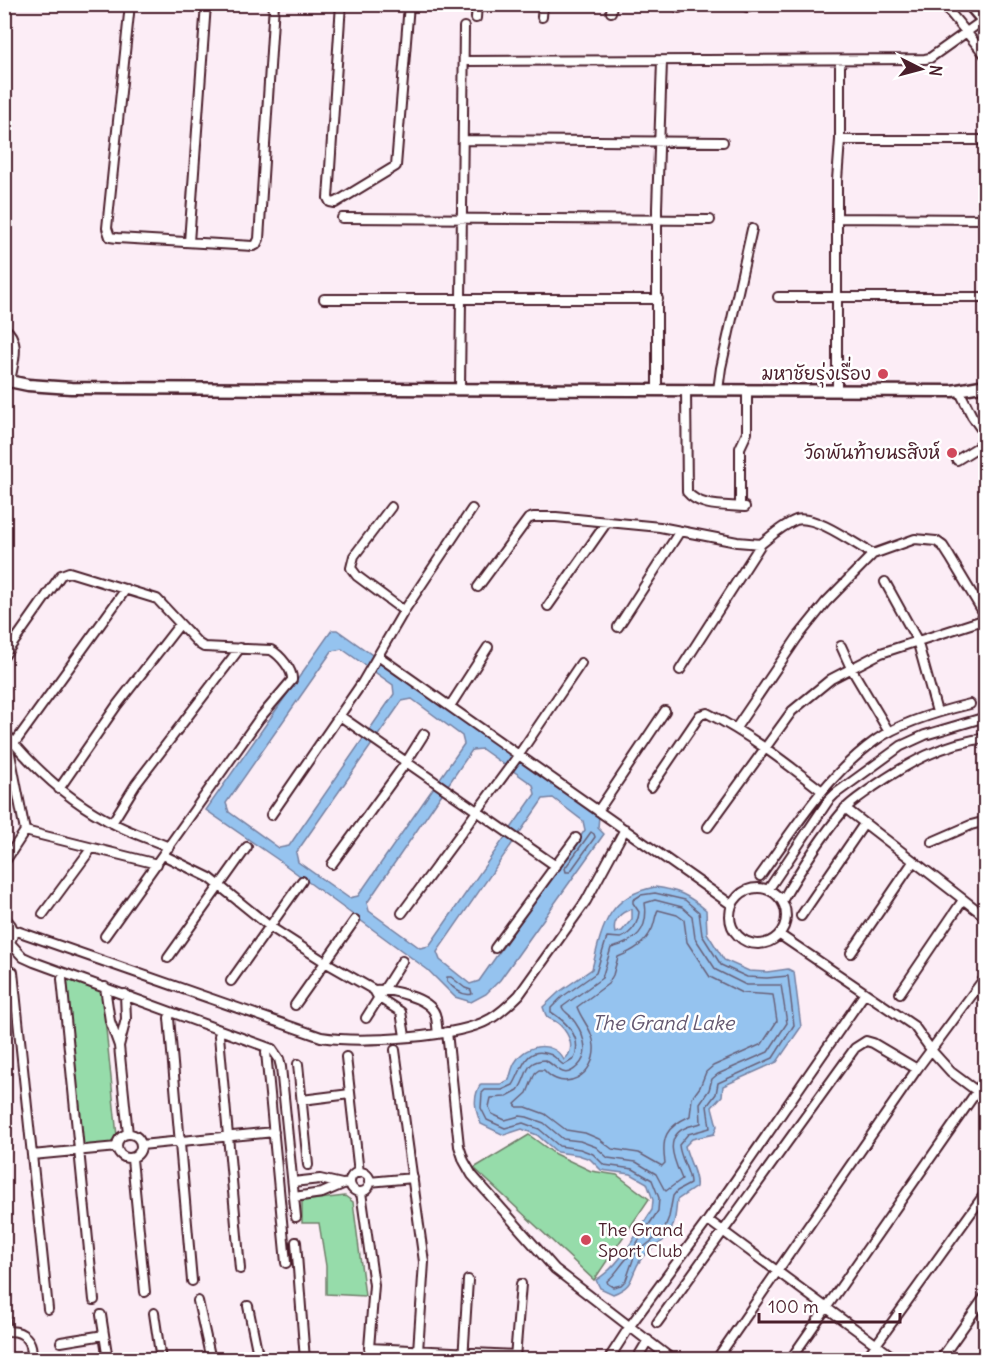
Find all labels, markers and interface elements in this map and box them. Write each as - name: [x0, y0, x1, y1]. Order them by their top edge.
- north arrow: [891, 39, 951, 99]
- text: N: [925, 64, 946, 77]
- place label: มหาชัยรุ่งเรื่อง: [762, 356, 871, 388]
- marker: มหาชัยรุ่งเรื่อง: [876, 367, 890, 381]
- place label: วัดพันท้ายนรสิงห์: [804, 440, 940, 464]
- marker: วัดพันท้ายนรสิงห์: [945, 446, 959, 460]
- water label: The Grand Lake: [592, 1010, 735, 1035]
- place label: The Grand Sport Club: [598, 1218, 684, 1262]
- marker: The Grand Sport Club: [579, 1233, 593, 1247]
- scale bar: [759, 1286, 900, 1324]
- text: 100 m: [768, 1295, 819, 1318]

